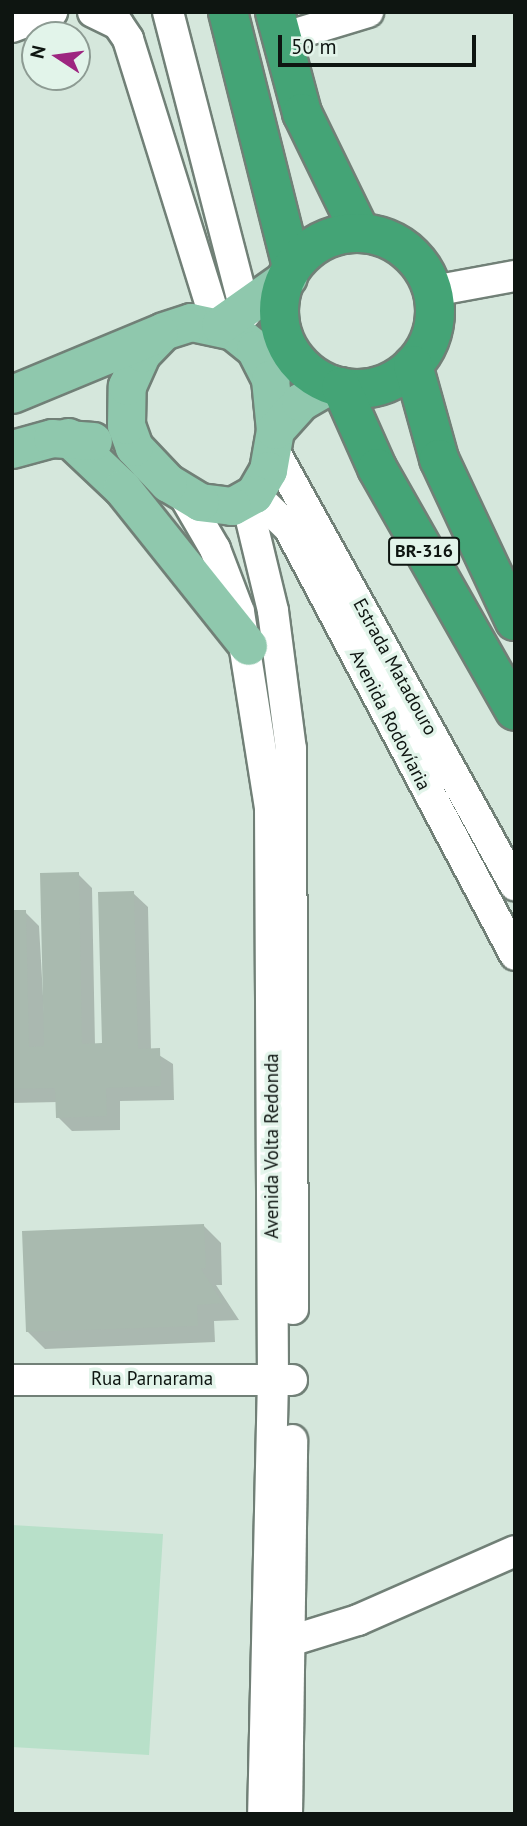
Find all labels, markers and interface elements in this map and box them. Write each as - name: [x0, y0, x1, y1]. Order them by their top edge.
- north arrow: [21, 21, 91, 91]
- scale bar: [282, 21, 480, 65]
- text: 50 m: [291, 33, 337, 60]
- text: N: [24, 43, 51, 61]
- road number: BR-316: [387, 536, 461, 566]
- street label: Estrada Matadouro: [348, 595, 442, 739]
- street label: Avenida Rodovíaria: [345, 646, 435, 794]
- street label: Avenida Volta Redonda: [261, 1053, 283, 1239]
- street label: Rua Parnarama: [91, 1368, 213, 1390]

